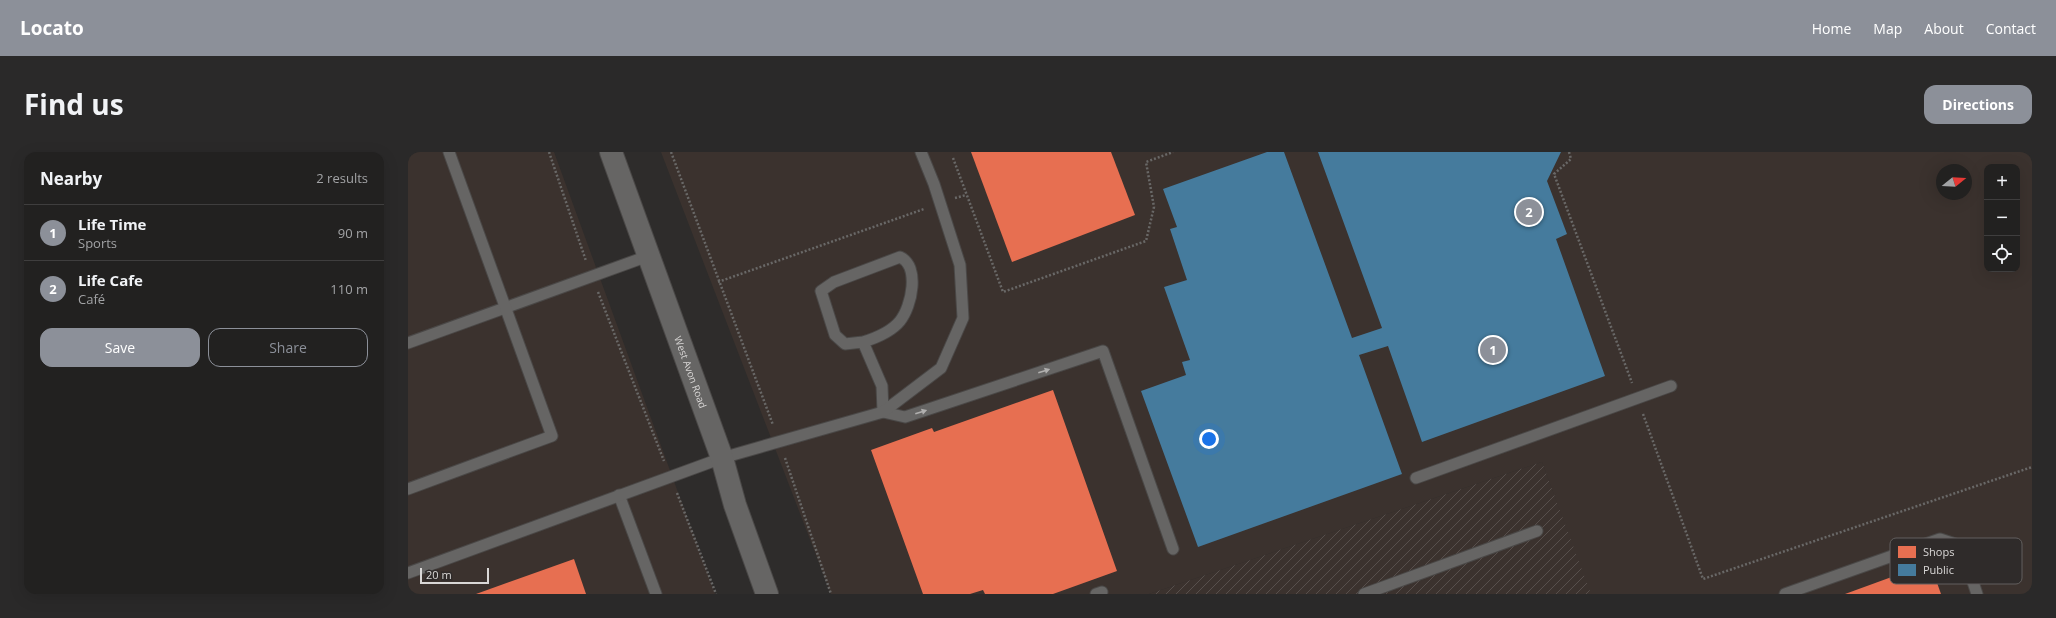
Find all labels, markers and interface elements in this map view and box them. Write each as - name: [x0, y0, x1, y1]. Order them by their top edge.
- text: Locato: [20, 15, 84, 41]
- text: Home: [1812, 19, 1851, 38]
- text: Map: [1873, 19, 1902, 38]
- text: About: [1924, 19, 1964, 38]
- text: Contact: [1986, 19, 2036, 38]
- text: Find us: [24, 85, 124, 123]
- button: Directions: [1924, 85, 2032, 124]
- north arrow: [1936, 164, 1972, 200]
- map controls: [1984, 164, 2020, 272]
- button: +: [1984, 164, 2020, 200]
- text: Nearby: [40, 167, 102, 190]
- text: 2 results: [316, 169, 368, 187]
- pin: 2: [1516, 197, 1542, 227]
- button: −: [1984, 200, 2020, 236]
- text: Life Time: [78, 214, 146, 234]
- text: 1: [49, 224, 57, 242]
- text: 90 m: [338, 224, 368, 242]
- text: Sports: [78, 234, 117, 252]
- button: locate: [1984, 236, 2020, 272]
- text: Life Cafe: [78, 270, 143, 290]
- text: 2: [49, 280, 57, 298]
- text: 110 m: [330, 280, 368, 298]
- text: Café: [78, 290, 105, 308]
- button: Save: [40, 328, 200, 367]
- button: Share: [208, 328, 368, 367]
- street label: West Avon Road: [671, 334, 710, 410]
- pin: 1: [1480, 335, 1506, 365]
- one-way arrow: [1038, 368, 1050, 374]
- one-way arrow: [915, 408, 927, 414]
- your location: [1199, 429, 1219, 449]
- legend: [1890, 538, 2022, 584]
- text: Shops: [1923, 544, 1954, 559]
- text: Public: [1923, 562, 1954, 577]
- scale bar: [420, 566, 489, 585]
- text: 20 m: [426, 567, 452, 582]

